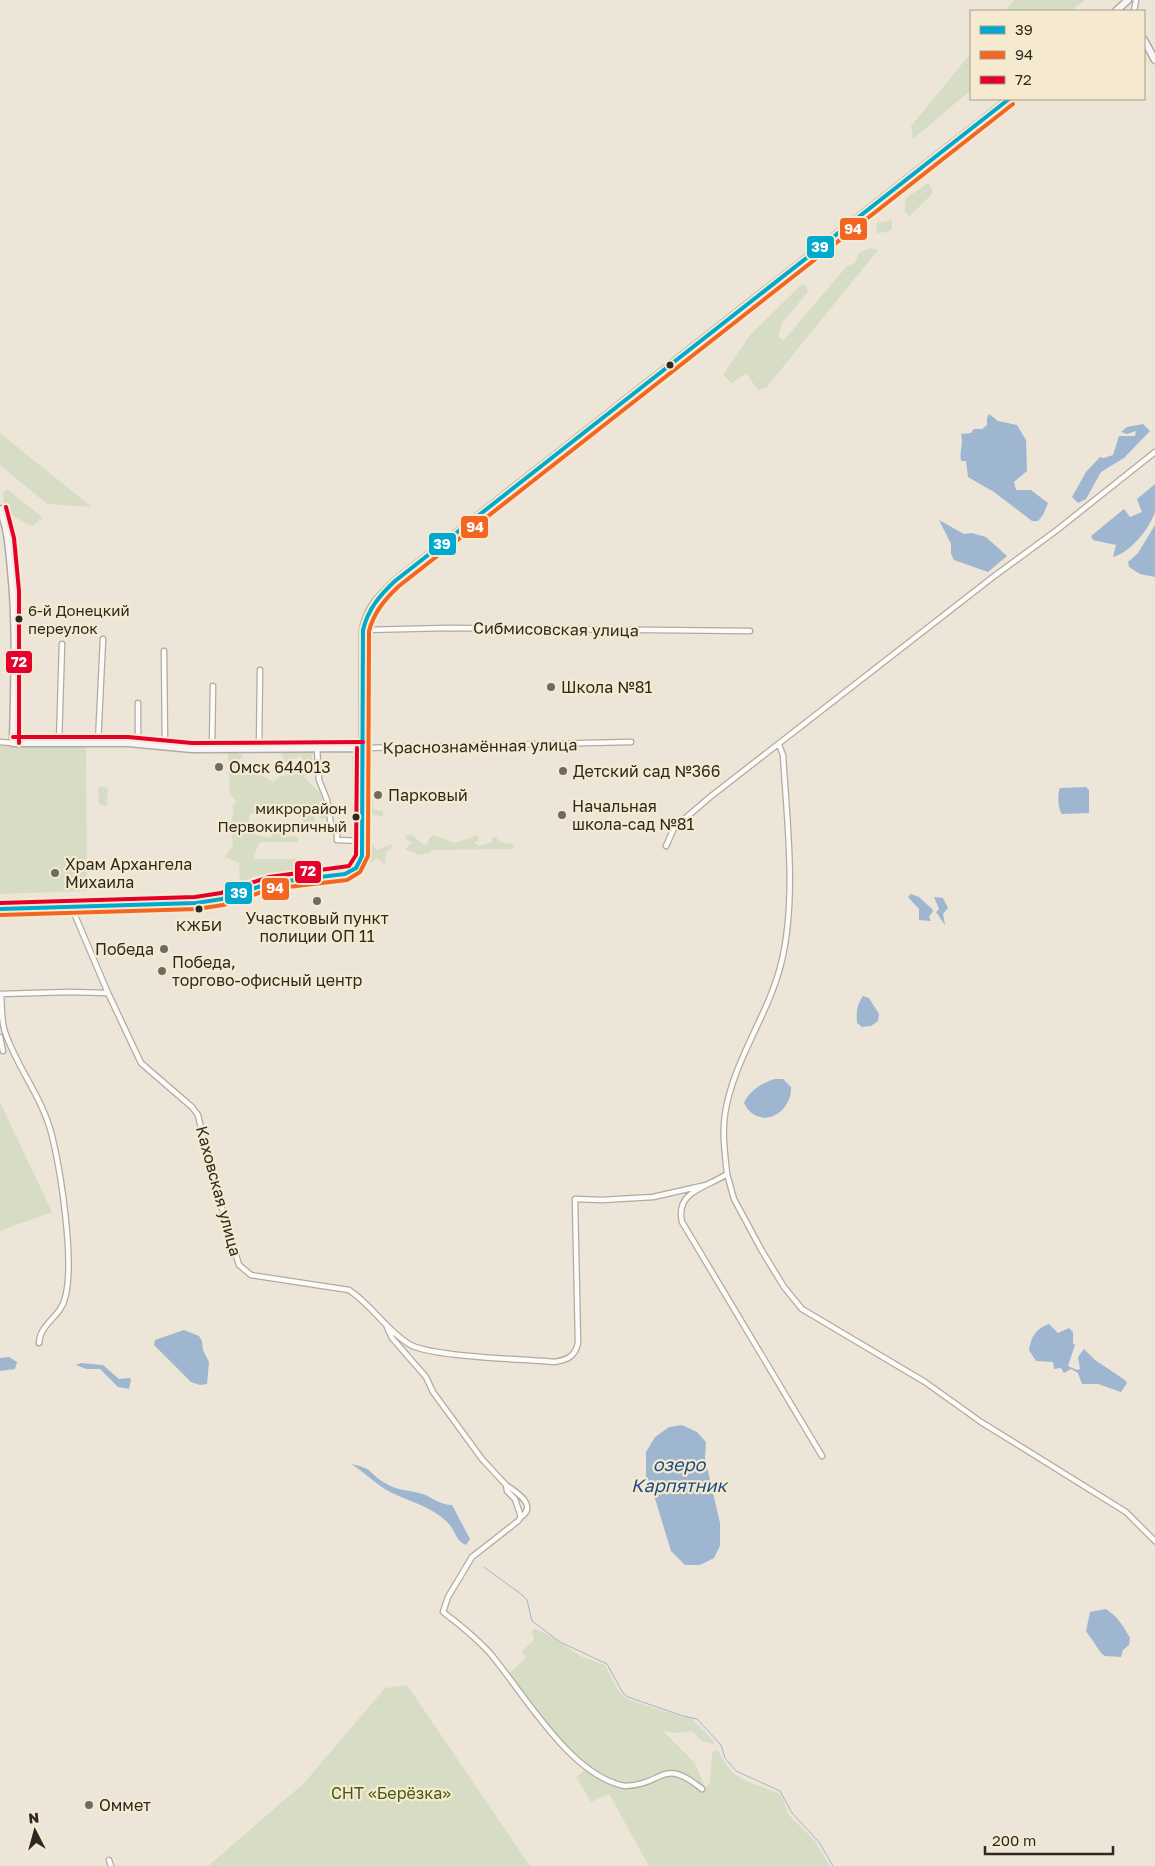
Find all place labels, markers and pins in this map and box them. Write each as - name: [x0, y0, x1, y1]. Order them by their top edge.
- unlabelled marker: [665, 360, 675, 370]
- place label: 6-й Донецкий переулок: [28, 601, 130, 637]
- marker: 6-й Донецкий переулок: [14, 614, 24, 624]
- place label: Школа №81: [561, 677, 653, 697]
- marker: Школа №81: [545, 681, 557, 693]
- place label: Омск 644013: [229, 757, 331, 777]
- marker: Омск 644013: [213, 761, 225, 773]
- place label: Детский сад №366: [573, 761, 720, 781]
- marker: Детский сад №366: [557, 765, 569, 777]
- place label: Парковый: [388, 785, 468, 805]
- marker: Парковый: [372, 789, 384, 801]
- place label: Начальная школа-сад №81: [572, 796, 694, 834]
- place label: микрорайон Первокирпичный: [218, 799, 347, 835]
- marker: Начальная школа-сад №81: [556, 809, 568, 821]
- marker: микрорайон Первокирпичный: [351, 812, 361, 822]
- place label: Храм Архангела Михаила: [65, 854, 192, 892]
- marker: Храм Архангела Михаила: [49, 867, 61, 879]
- marker: Участковый пункт полиции ОП 11: [311, 895, 323, 907]
- marker: КЖБИ: [194, 904, 204, 914]
- place label: Участковый пункт полиции ОП 11: [245, 908, 389, 946]
- place label: КЖБИ: [176, 916, 222, 934]
- place label: Победа: [95, 939, 154, 959]
- marker: Победа: [158, 943, 170, 955]
- place label: Победа, торгово-офисный центр: [172, 952, 363, 990]
- marker: Победа, торгово-офисный центр: [156, 965, 168, 977]
- place label: Оммет: [99, 1795, 151, 1815]
- marker: Оммет: [83, 1799, 95, 1811]

